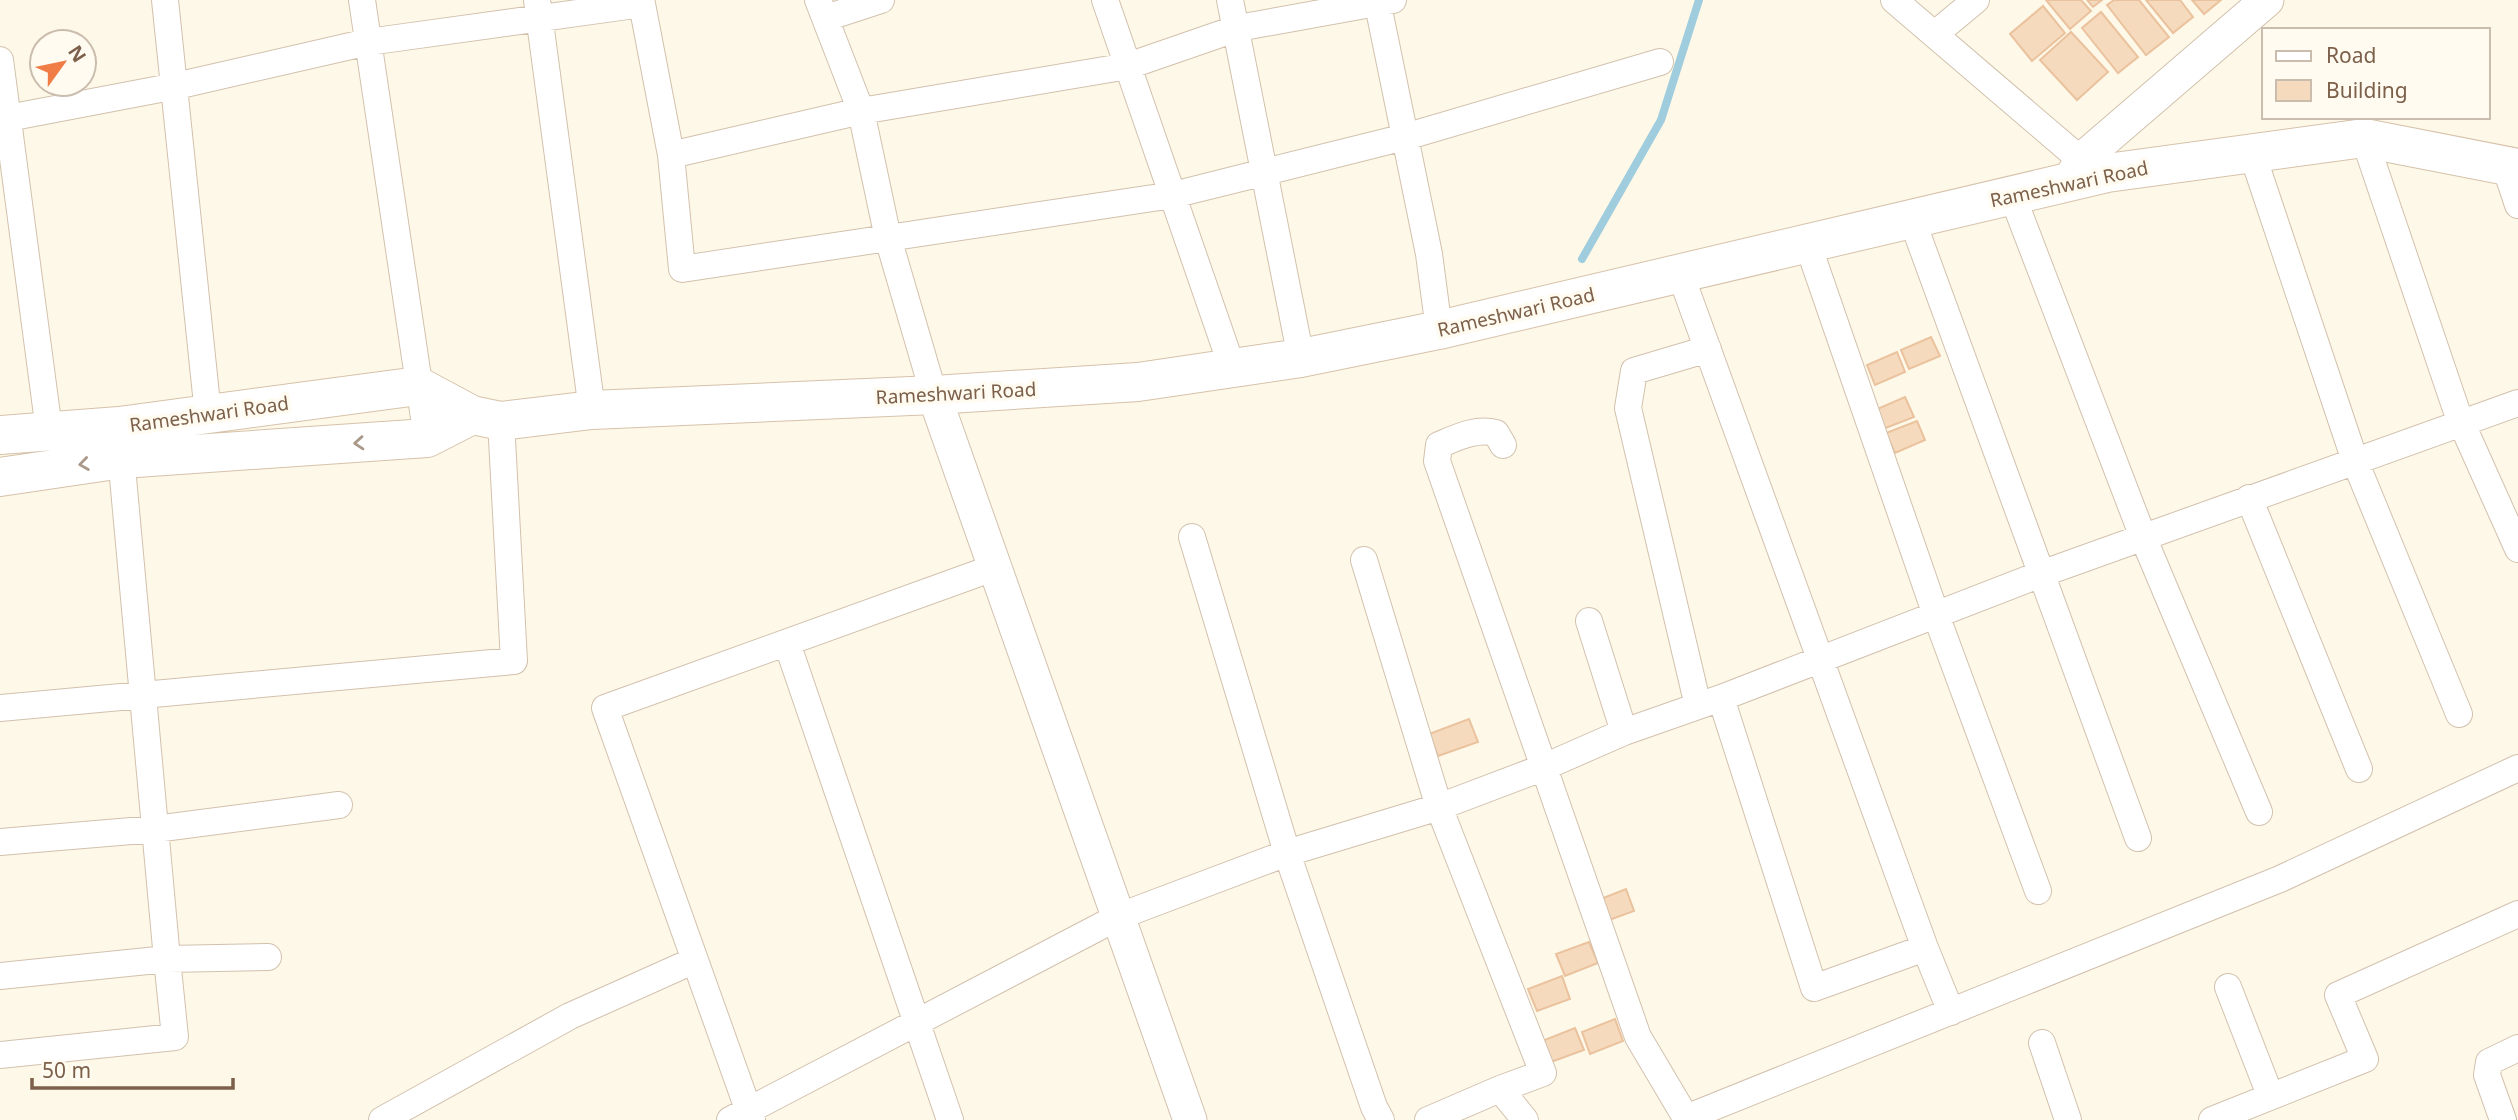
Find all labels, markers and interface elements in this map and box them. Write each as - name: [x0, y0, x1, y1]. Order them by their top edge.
- north arrow: [28, 28, 98, 98]
- legend: [2262, 28, 2490, 119]
- text: N: [62, 40, 92, 67]
- text: Road: [2326, 41, 2376, 69]
- text: Building: [2326, 76, 2408, 104]
- street label: Rameshwari Road: [1988, 155, 2150, 213]
- street label: Rameshwari Road: [1435, 281, 1597, 343]
- street label: Rameshwari Road: [875, 376, 1037, 410]
- street label: Rameshwari Road: [128, 390, 290, 438]
- one-way arrow: [353, 435, 364, 450]
- one-way arrow: [78, 456, 90, 471]
- scale bar: [32, 1046, 233, 1090]
- text: 50 m: [42, 1056, 91, 1084]

